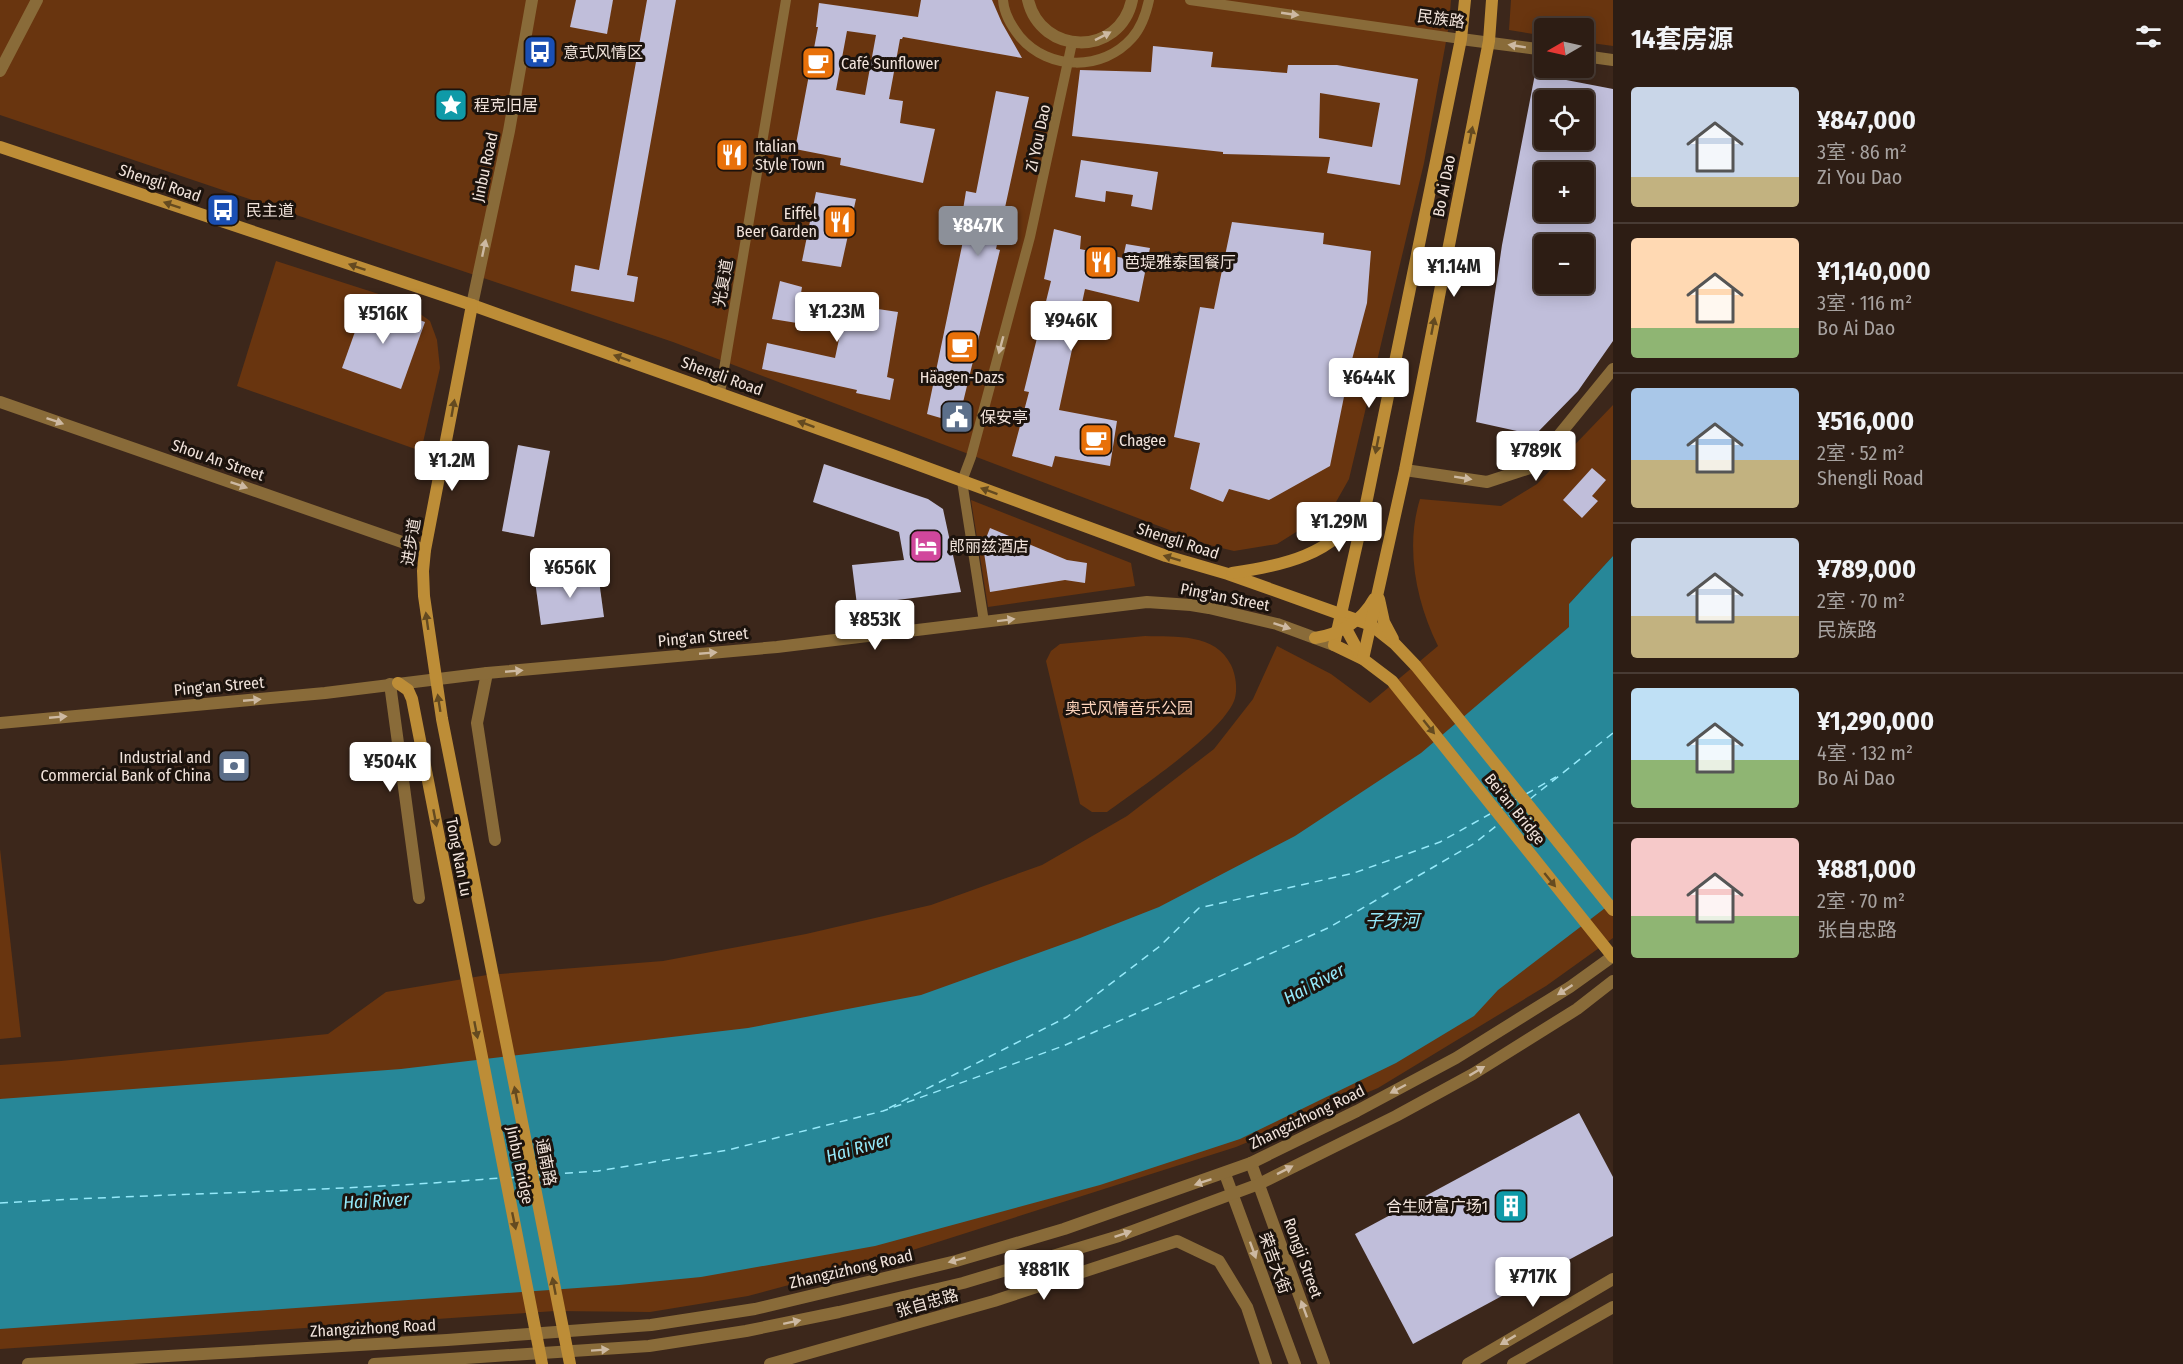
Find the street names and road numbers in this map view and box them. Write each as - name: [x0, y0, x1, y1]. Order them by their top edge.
- street label: 民族路: [1416, 6, 1466, 32]
- street label: Zi You Dao: [1022, 103, 1054, 173]
- street label: Jinbu Road: [468, 130, 502, 204]
- street label: Bo Ai Dao: [1429, 153, 1459, 219]
- street label: Shengli Road: [117, 160, 203, 206]
- street label: 光复道: [709, 258, 737, 308]
- street label: Shengli Road: [679, 352, 765, 400]
- street label: Shou An Street: [169, 435, 268, 485]
- street label: 进步道: [398, 517, 424, 567]
- street label: Shengli Road: [1134, 519, 1222, 563]
- street label: Ping'an Street: [1179, 579, 1272, 615]
- street label: Ping'an Street: [657, 624, 750, 650]
- street label: Ping'an Street: [173, 673, 266, 699]
- street label: Bei'an Bridge: [1481, 770, 1549, 848]
- street label: Tong Nan Lu: [442, 816, 476, 898]
- street label: Zhangzizhong Road: [1246, 1081, 1368, 1153]
- street label: Jinbu Bridge: [502, 1124, 538, 1206]
- street label: 通南路: [532, 1137, 560, 1187]
- street label: Rongji Street: [1280, 1215, 1327, 1301]
- street label: 荣吉大街: [1255, 1230, 1295, 1296]
- street label: Zhangzizhong Road: [787, 1246, 915, 1292]
- street label: 张自忠路: [894, 1285, 960, 1321]
- street label: Zhangzizhong Road: [310, 1315, 436, 1341]

